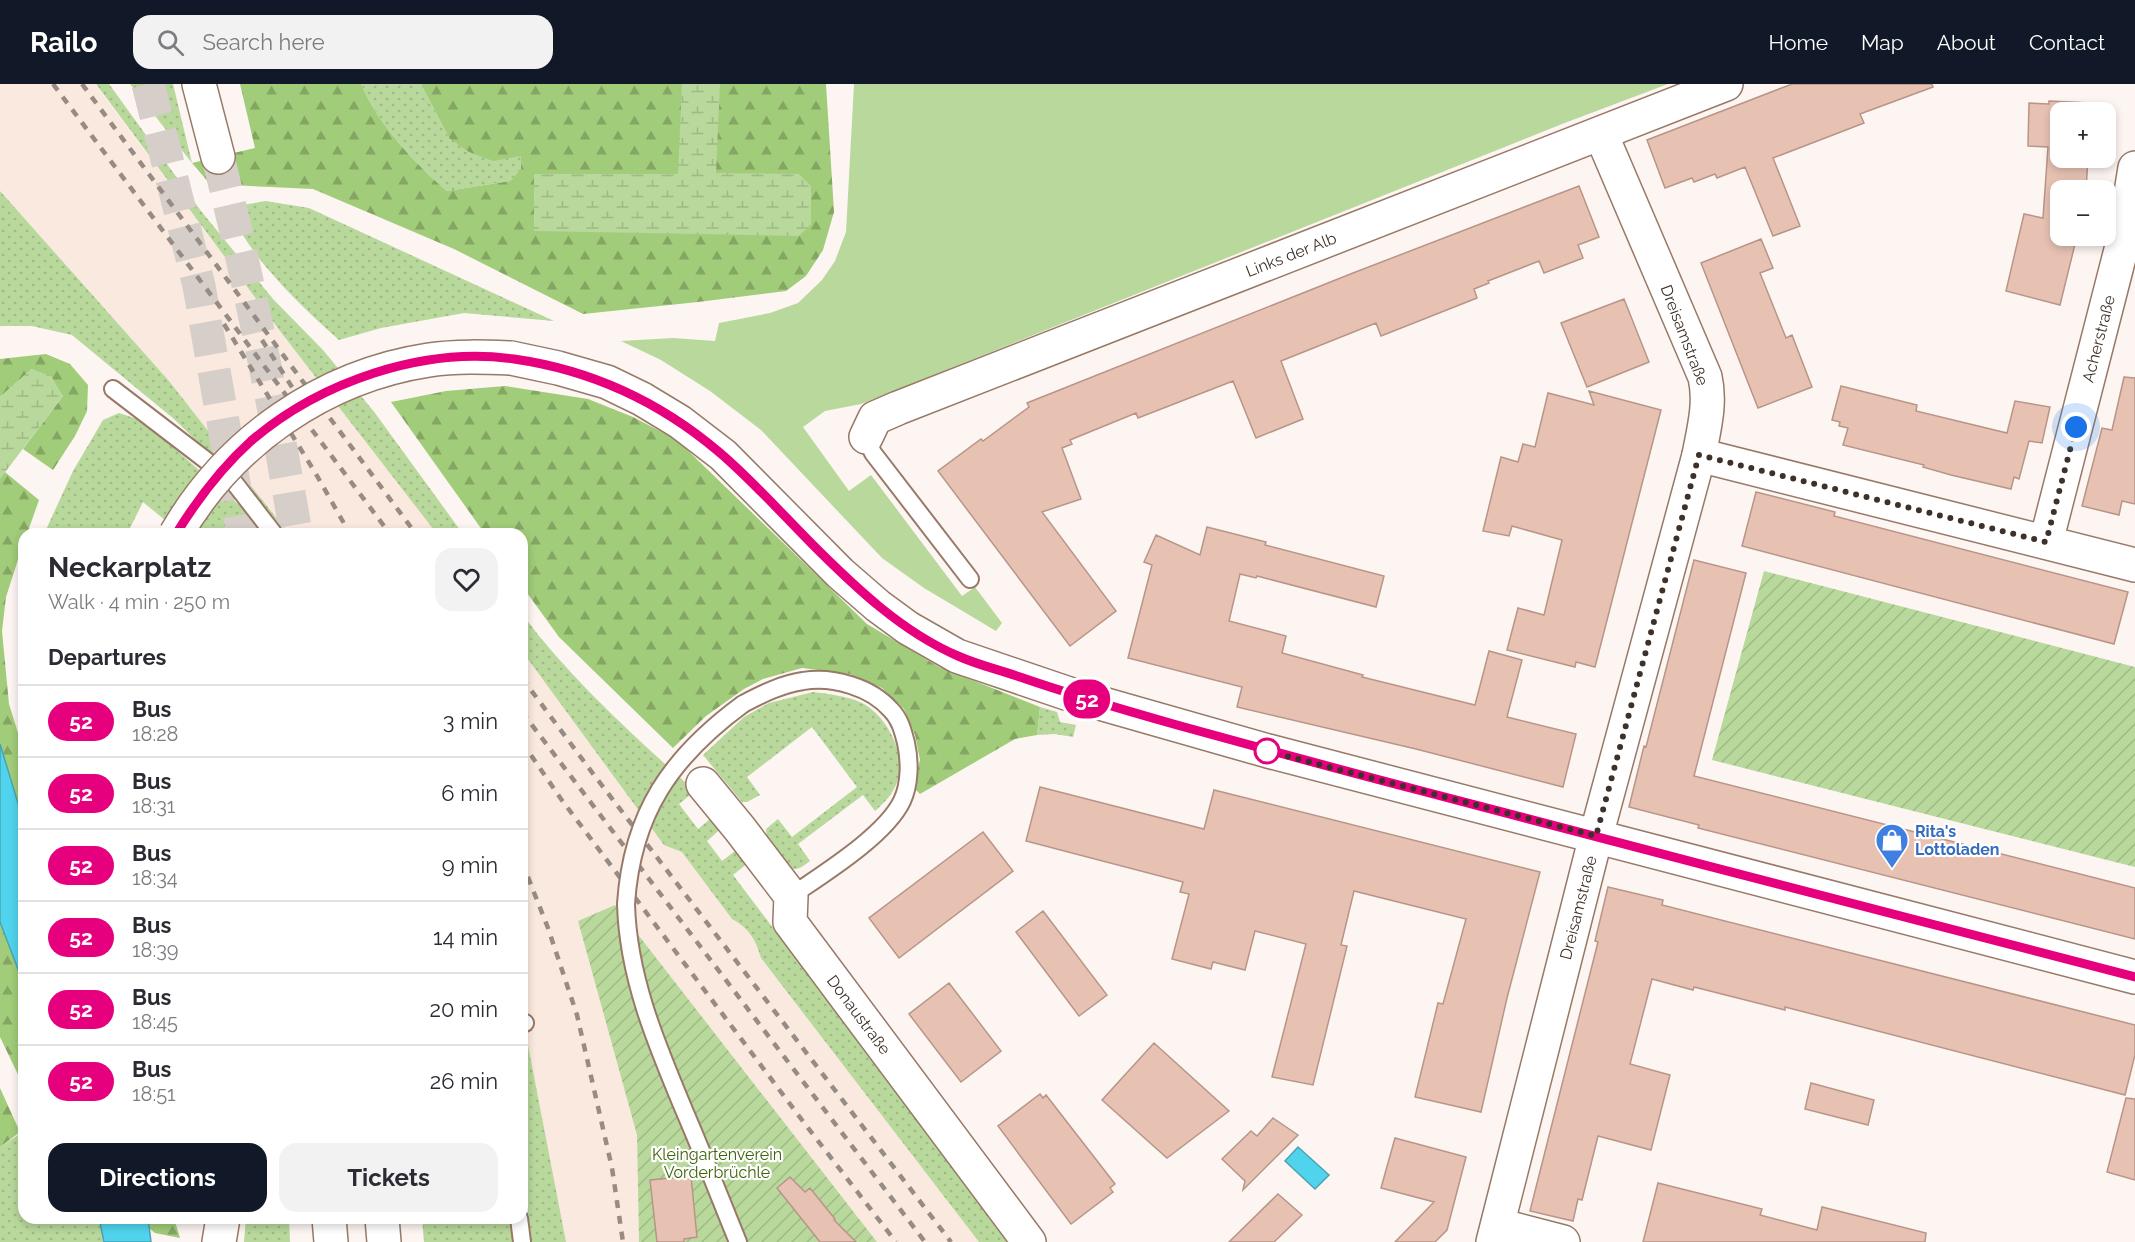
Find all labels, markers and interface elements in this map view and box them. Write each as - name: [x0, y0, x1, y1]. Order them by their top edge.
- search box: [133, 15, 553, 69]
- text: Railo: [30, 26, 97, 59]
- icon: search: [154, 26, 187, 59]
- text: Search here: [202, 29, 325, 55]
- text: Home: [1769, 30, 1828, 55]
- text: Map: [1861, 30, 1904, 55]
- text: About: [1937, 30, 1996, 55]
- text: Contact: [2029, 30, 2105, 55]
- map controls: [2050, 102, 2116, 246]
- button: +: [2050, 102, 2116, 168]
- button: −: [2050, 180, 2116, 246]
- street label: Links der Alb: [1243, 228, 1339, 281]
- street label: Dreisamstraße: [1657, 282, 1712, 388]
- street label: Acherstraße: [2078, 293, 2119, 384]
- your location: [2061, 412, 2091, 442]
- button: heart: [435, 548, 498, 611]
- text: Neckarplatz: [48, 551, 211, 584]
- text: Walk · 4 min · 250 m: [48, 590, 230, 614]
- text: Departures: [48, 644, 166, 670]
- line badge: 52: [1060, 680, 1114, 718]
- text: 52: [1075, 687, 1099, 712]
- text: Bus: [132, 696, 171, 722]
- text: 3 min: [443, 708, 498, 734]
- text: 52: [69, 709, 93, 734]
- text: 18:28: [132, 722, 178, 746]
- unlabelled marker: [1254, 738, 1280, 764]
- text: Bus: [132, 768, 171, 794]
- text: 6 min: [441, 780, 498, 806]
- text: 52: [69, 781, 93, 806]
- text: 18:31: [132, 794, 175, 818]
- shop icon: Rita's Lottoladen: [1874, 822, 1910, 869]
- place label: Rita's Lottoladen: [1915, 822, 2000, 859]
- text: Bus: [132, 840, 171, 866]
- text: 9 min: [442, 852, 498, 878]
- text: 52: [69, 853, 93, 878]
- street label: Dreisamstraße: [1556, 854, 1601, 962]
- text: 18:34: [132, 866, 178, 890]
- text: Bus: [132, 912, 171, 938]
- text: 14 min: [433, 924, 498, 950]
- text: 52: [69, 925, 93, 950]
- text: 18:39: [132, 938, 179, 962]
- street label: Donaustraße: [823, 971, 895, 1058]
- text: Bus: [132, 984, 171, 1010]
- text: 20 min: [430, 996, 498, 1022]
- text: 52: [69, 997, 93, 1022]
- text: 18:45: [132, 1010, 178, 1034]
- text: Bus: [132, 1056, 171, 1082]
- text: 26 min: [430, 1068, 498, 1094]
- text: 52: [69, 1069, 93, 1094]
- text: 18:51: [132, 1082, 176, 1106]
- button: Directions: [48, 1143, 267, 1212]
- button: Tickets: [279, 1143, 498, 1212]
- park label: Kleingartenverein Vorderbrüchle: [652, 1145, 782, 1182]

